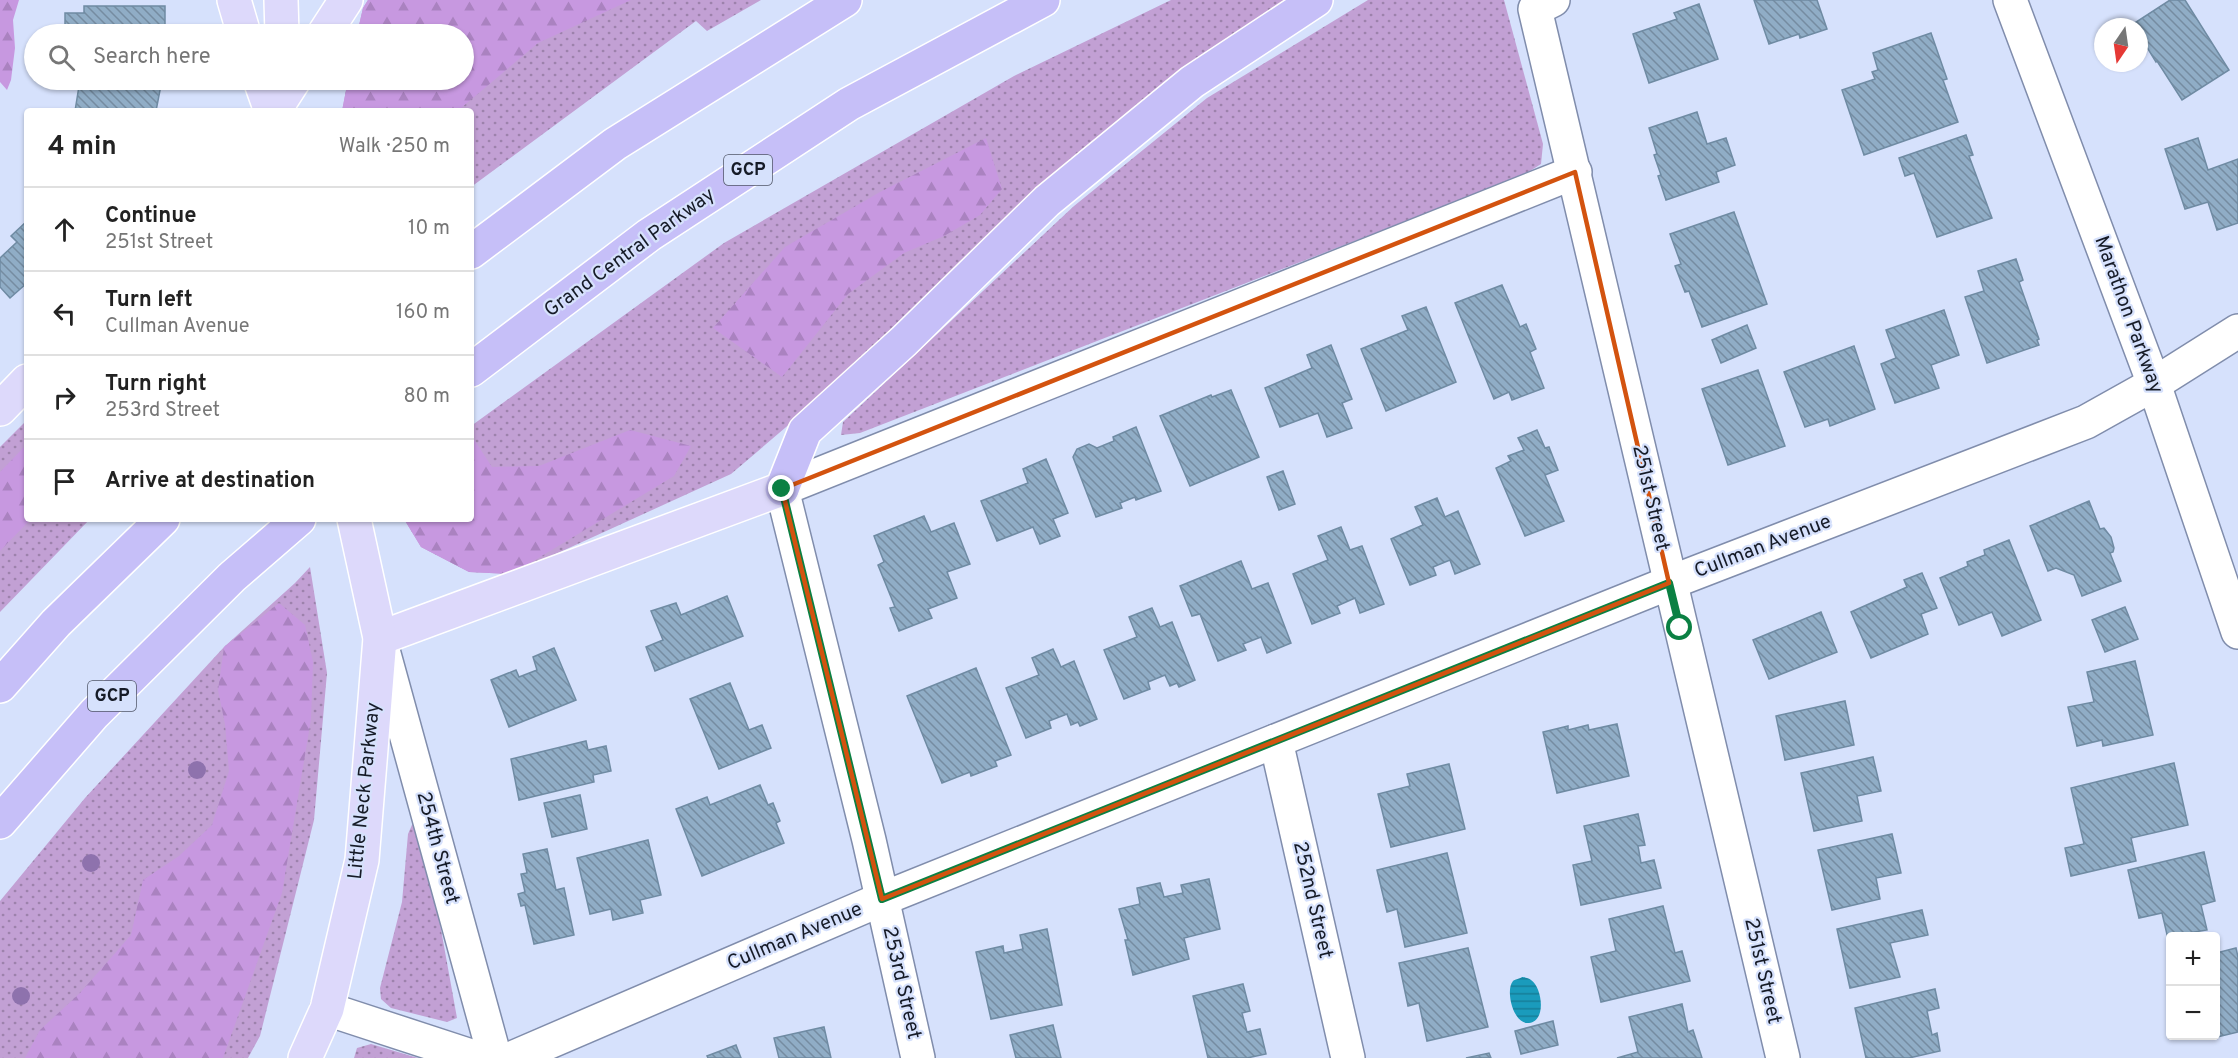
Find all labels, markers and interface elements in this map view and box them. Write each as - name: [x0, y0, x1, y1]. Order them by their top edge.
- north arrow: [2094, 18, 2148, 72]
- search box: [24, 24, 474, 90]
- icon: search: [45, 41, 78, 74]
- text: Search here: [93, 44, 211, 71]
- text: 4 min: [48, 131, 117, 164]
- text: Walk · 250 m: [339, 134, 450, 160]
- road number: GCP: [724, 155, 772, 185]
- street label: Grand Central Parkway: [539, 182, 721, 324]
- text: Continue: [105, 203, 196, 230]
- icon: ahead: [48, 213, 81, 246]
- text: 10 m: [408, 216, 450, 242]
- text: 251st Street: [105, 230, 213, 256]
- street label: Marathon Parkway: [2087, 233, 2169, 397]
- text: Turn left: [105, 287, 193, 314]
- icon: left: [48, 297, 81, 330]
- text: 160 m: [396, 300, 450, 326]
- text: Cullman Avenue: [105, 314, 250, 340]
- text: Turn right: [105, 371, 207, 398]
- icon: right: [48, 381, 81, 414]
- text: 80 m: [404, 384, 450, 410]
- text: 253rd Street: [105, 398, 220, 424]
- street label: 251st Street: [1625, 442, 1675, 554]
- icon: arrive: [48, 465, 81, 498]
- text: Arrive at destination: [105, 468, 315, 495]
- route end: [768, 475, 794, 501]
- street label: Cullman Avenue: [1691, 509, 1835, 585]
- route start: [1666, 614, 1692, 640]
- road number: GCP: [88, 681, 136, 711]
- street label: Little Neck Parkway: [343, 701, 387, 881]
- street label: 254th Street: [409, 789, 465, 907]
- street label: 252nd Street: [1286, 839, 1338, 961]
- street label: Cullman Avenue: [723, 897, 867, 977]
- street label: 251st Street: [1737, 915, 1787, 1027]
- street label: 253rd Street: [875, 924, 927, 1042]
- map controls: [2166, 932, 2220, 1040]
- button: +: [2166, 932, 2220, 986]
- button: −: [2166, 986, 2220, 1040]

